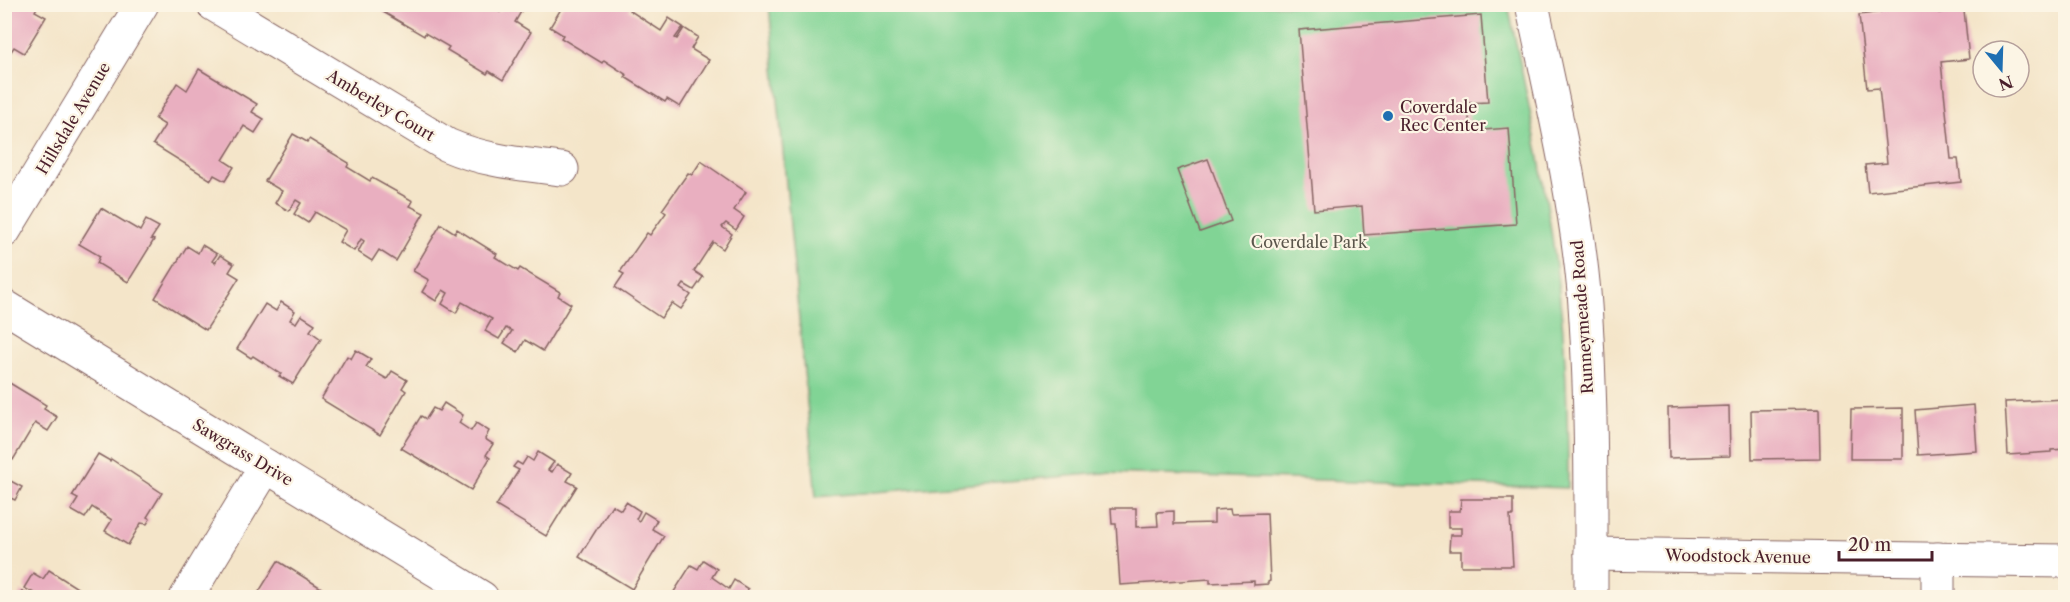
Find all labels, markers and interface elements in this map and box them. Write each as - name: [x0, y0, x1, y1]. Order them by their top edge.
- north arrow: [1971, 39, 2031, 99]
- street label: Hillsdale Avenue: [32, 58, 114, 178]
- street label: Amberley Court: [322, 64, 439, 145]
- text: N: [1996, 71, 2016, 95]
- place label: Coverdale Rec Center: [1400, 97, 1486, 135]
- marker: Coverdale Rec Center: [1381, 109, 1395, 123]
- park label: Coverdale Park: [1251, 232, 1368, 252]
- street label: Runneymeade Road: [1567, 239, 1597, 394]
- street label: Sawgrass Drive: [189, 414, 297, 490]
- scale bar: [1839, 524, 1932, 562]
- text: 20 m: [1848, 534, 1892, 556]
- street label: Woodstock Avenue: [1664, 545, 1811, 567]

